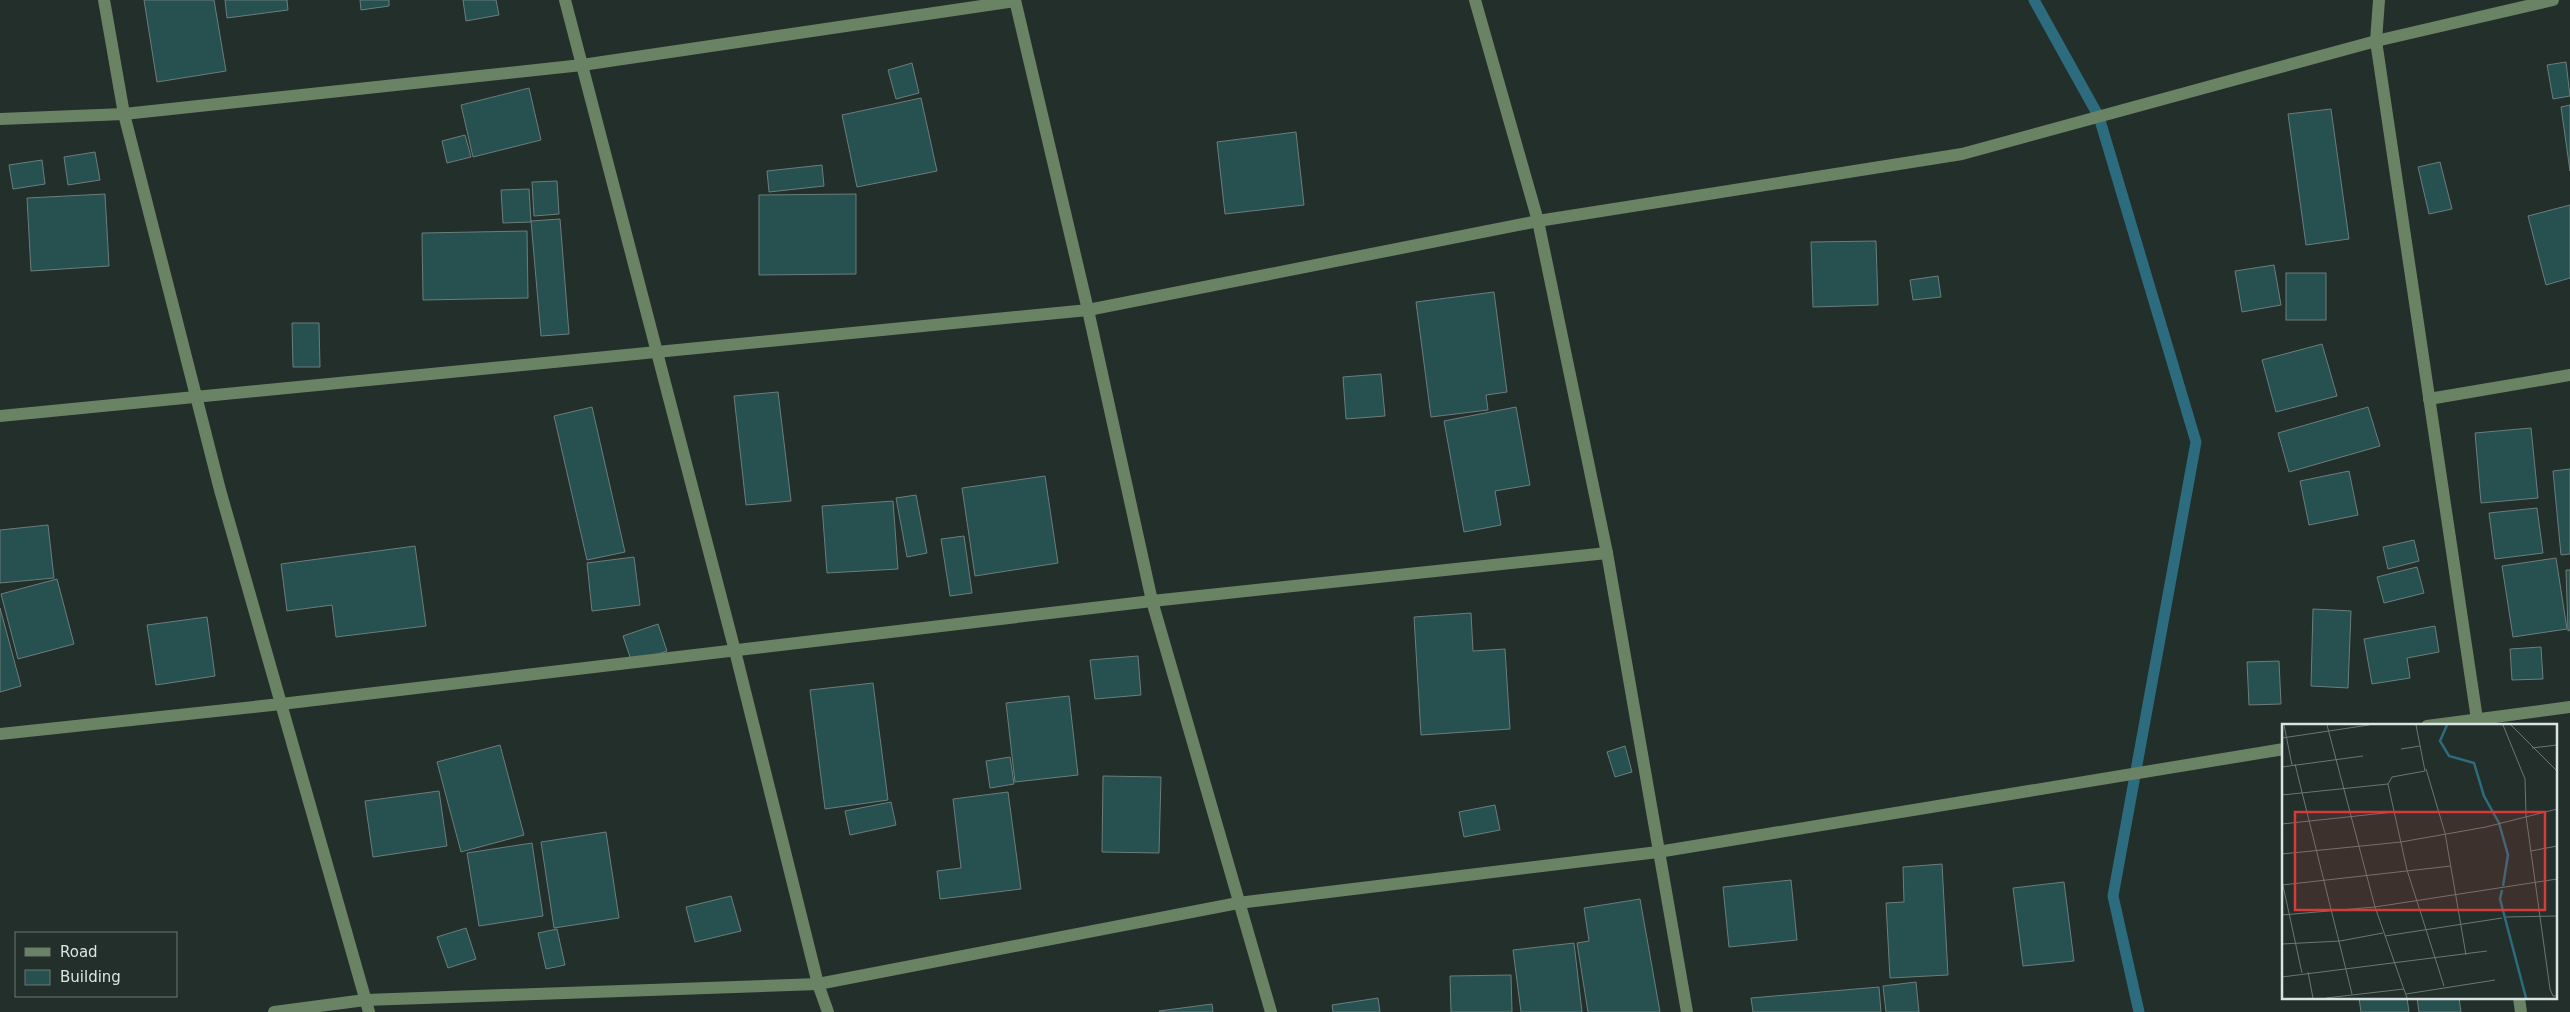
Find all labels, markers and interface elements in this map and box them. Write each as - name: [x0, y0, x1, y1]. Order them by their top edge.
- inset map: [2282, 724, 2558, 1000]
- legend: [15, 932, 178, 997]
- text: Road: [60, 943, 98, 961]
- text: Building: [60, 968, 121, 986]

